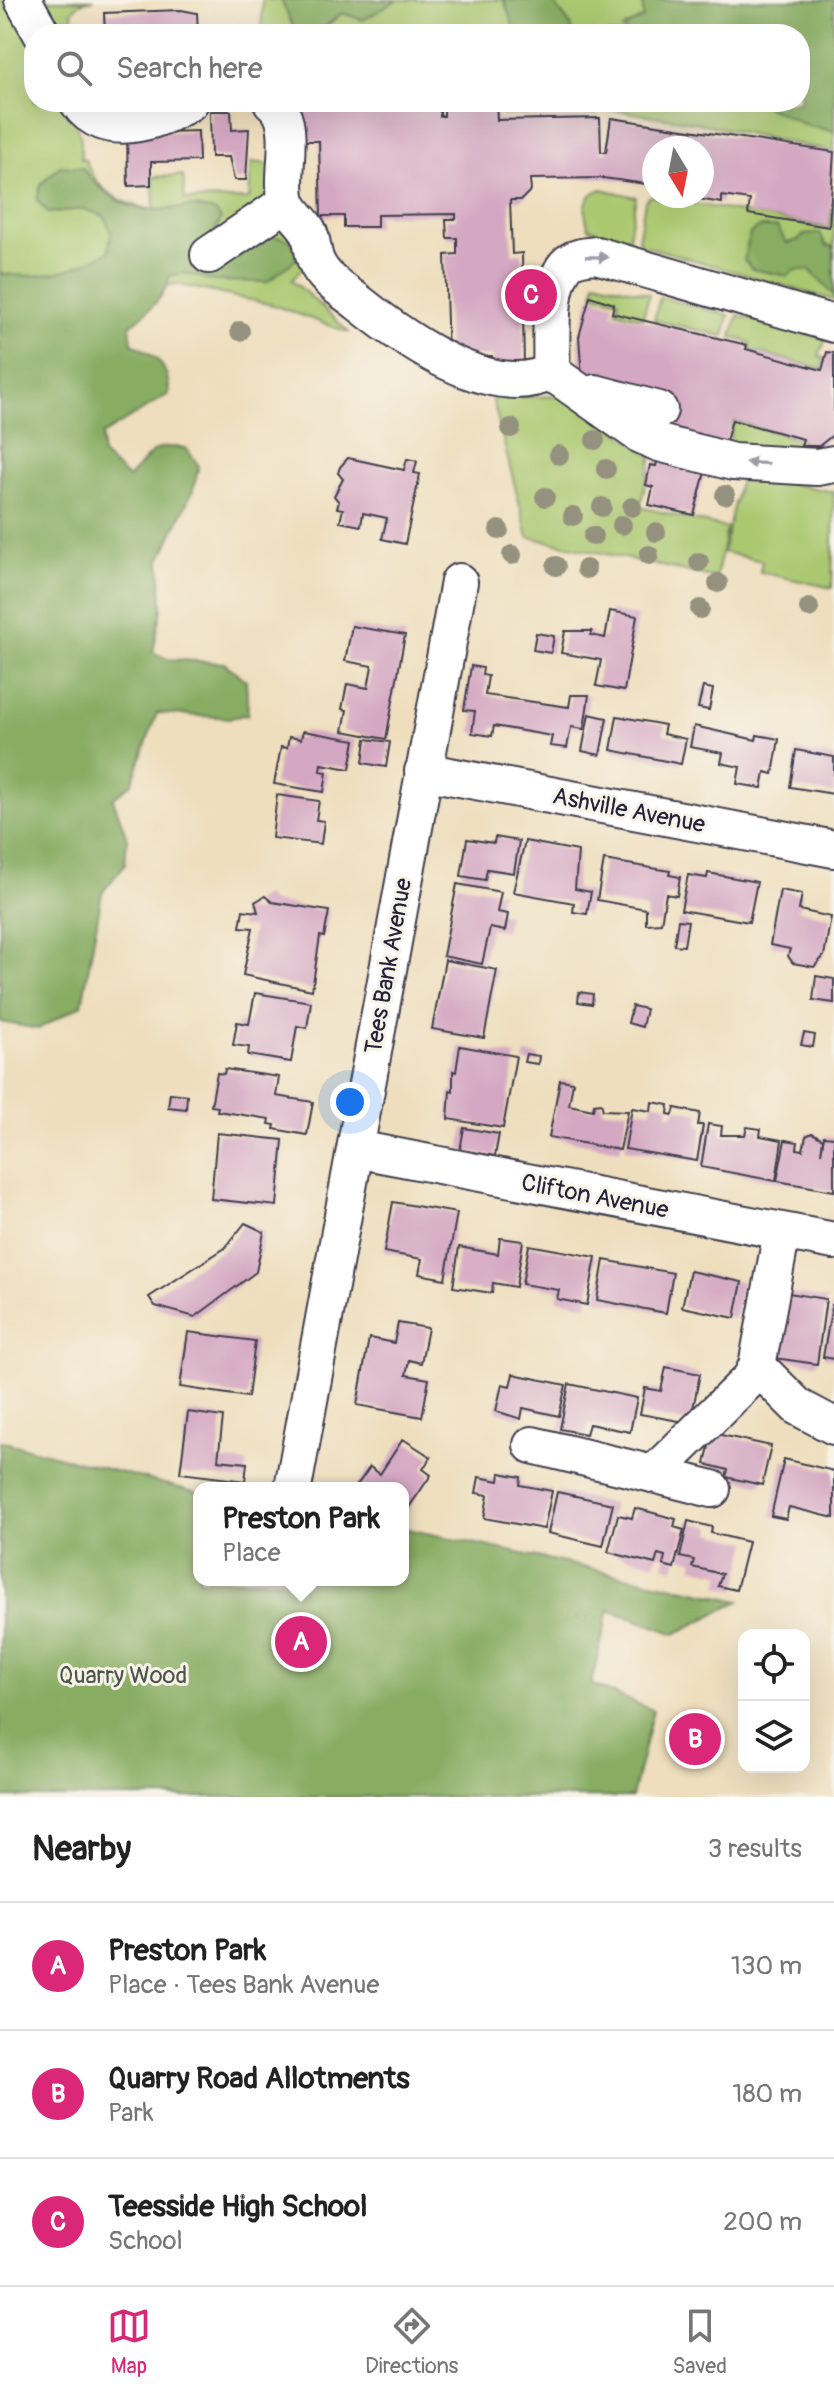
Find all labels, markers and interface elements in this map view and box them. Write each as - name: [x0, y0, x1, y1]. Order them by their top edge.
- search box: [24, 24, 810, 112]
- icon: search: [52, 46, 96, 90]
- text: Search here: [116, 50, 263, 87]
- north arrow: [642, 136, 714, 208]
- one-way arrow: [584, 251, 610, 264]
- pin: C: [505, 265, 557, 325]
- one-way arrow: [744, 456, 769, 469]
- street label: Ashville Avenue: [550, 781, 708, 840]
- street label: Tees Bank Avenue: [359, 876, 418, 1056]
- your location: [330, 1082, 370, 1122]
- street label: Clifton Avenue: [519, 1168, 671, 1225]
- popup: [193, 1482, 409, 1586]
- text: Preston Park: [222, 1500, 380, 1537]
- text: Place: [222, 1537, 281, 1569]
- pin: A: [275, 1612, 327, 1672]
- map controls: [738, 1629, 810, 1773]
- button: locate: [738, 1629, 810, 1701]
- park label: Quarry Wood: [59, 1661, 187, 1690]
- button: layers: [738, 1701, 810, 1773]
- pin: B: [669, 1709, 721, 1769]
- text: Nearby: [32, 1828, 131, 1871]
- text: 3 results: [708, 1833, 802, 1865]
- text: Preston Park: [108, 1932, 266, 1969]
- text: A: [50, 1950, 66, 1982]
- text: 130 m: [731, 1950, 802, 1982]
- text: Place · Tees Bank Avenue: [108, 1969, 379, 2001]
- text: Quarry Road Allotments: [108, 2060, 410, 2097]
- text: B: [51, 2078, 65, 2110]
- text: 180 m: [732, 2078, 802, 2110]
- text: Park: [108, 2097, 154, 2129]
- text: Teesside High School: [108, 2188, 367, 2225]
- text: C: [50, 2206, 66, 2238]
- text: 200 m: [723, 2206, 802, 2238]
- text: School: [108, 2225, 183, 2257]
- tab: Map: [107, 2304, 151, 2380]
- tab: Directions: [365, 2304, 458, 2380]
- tab: Saved: [672, 2304, 727, 2380]

